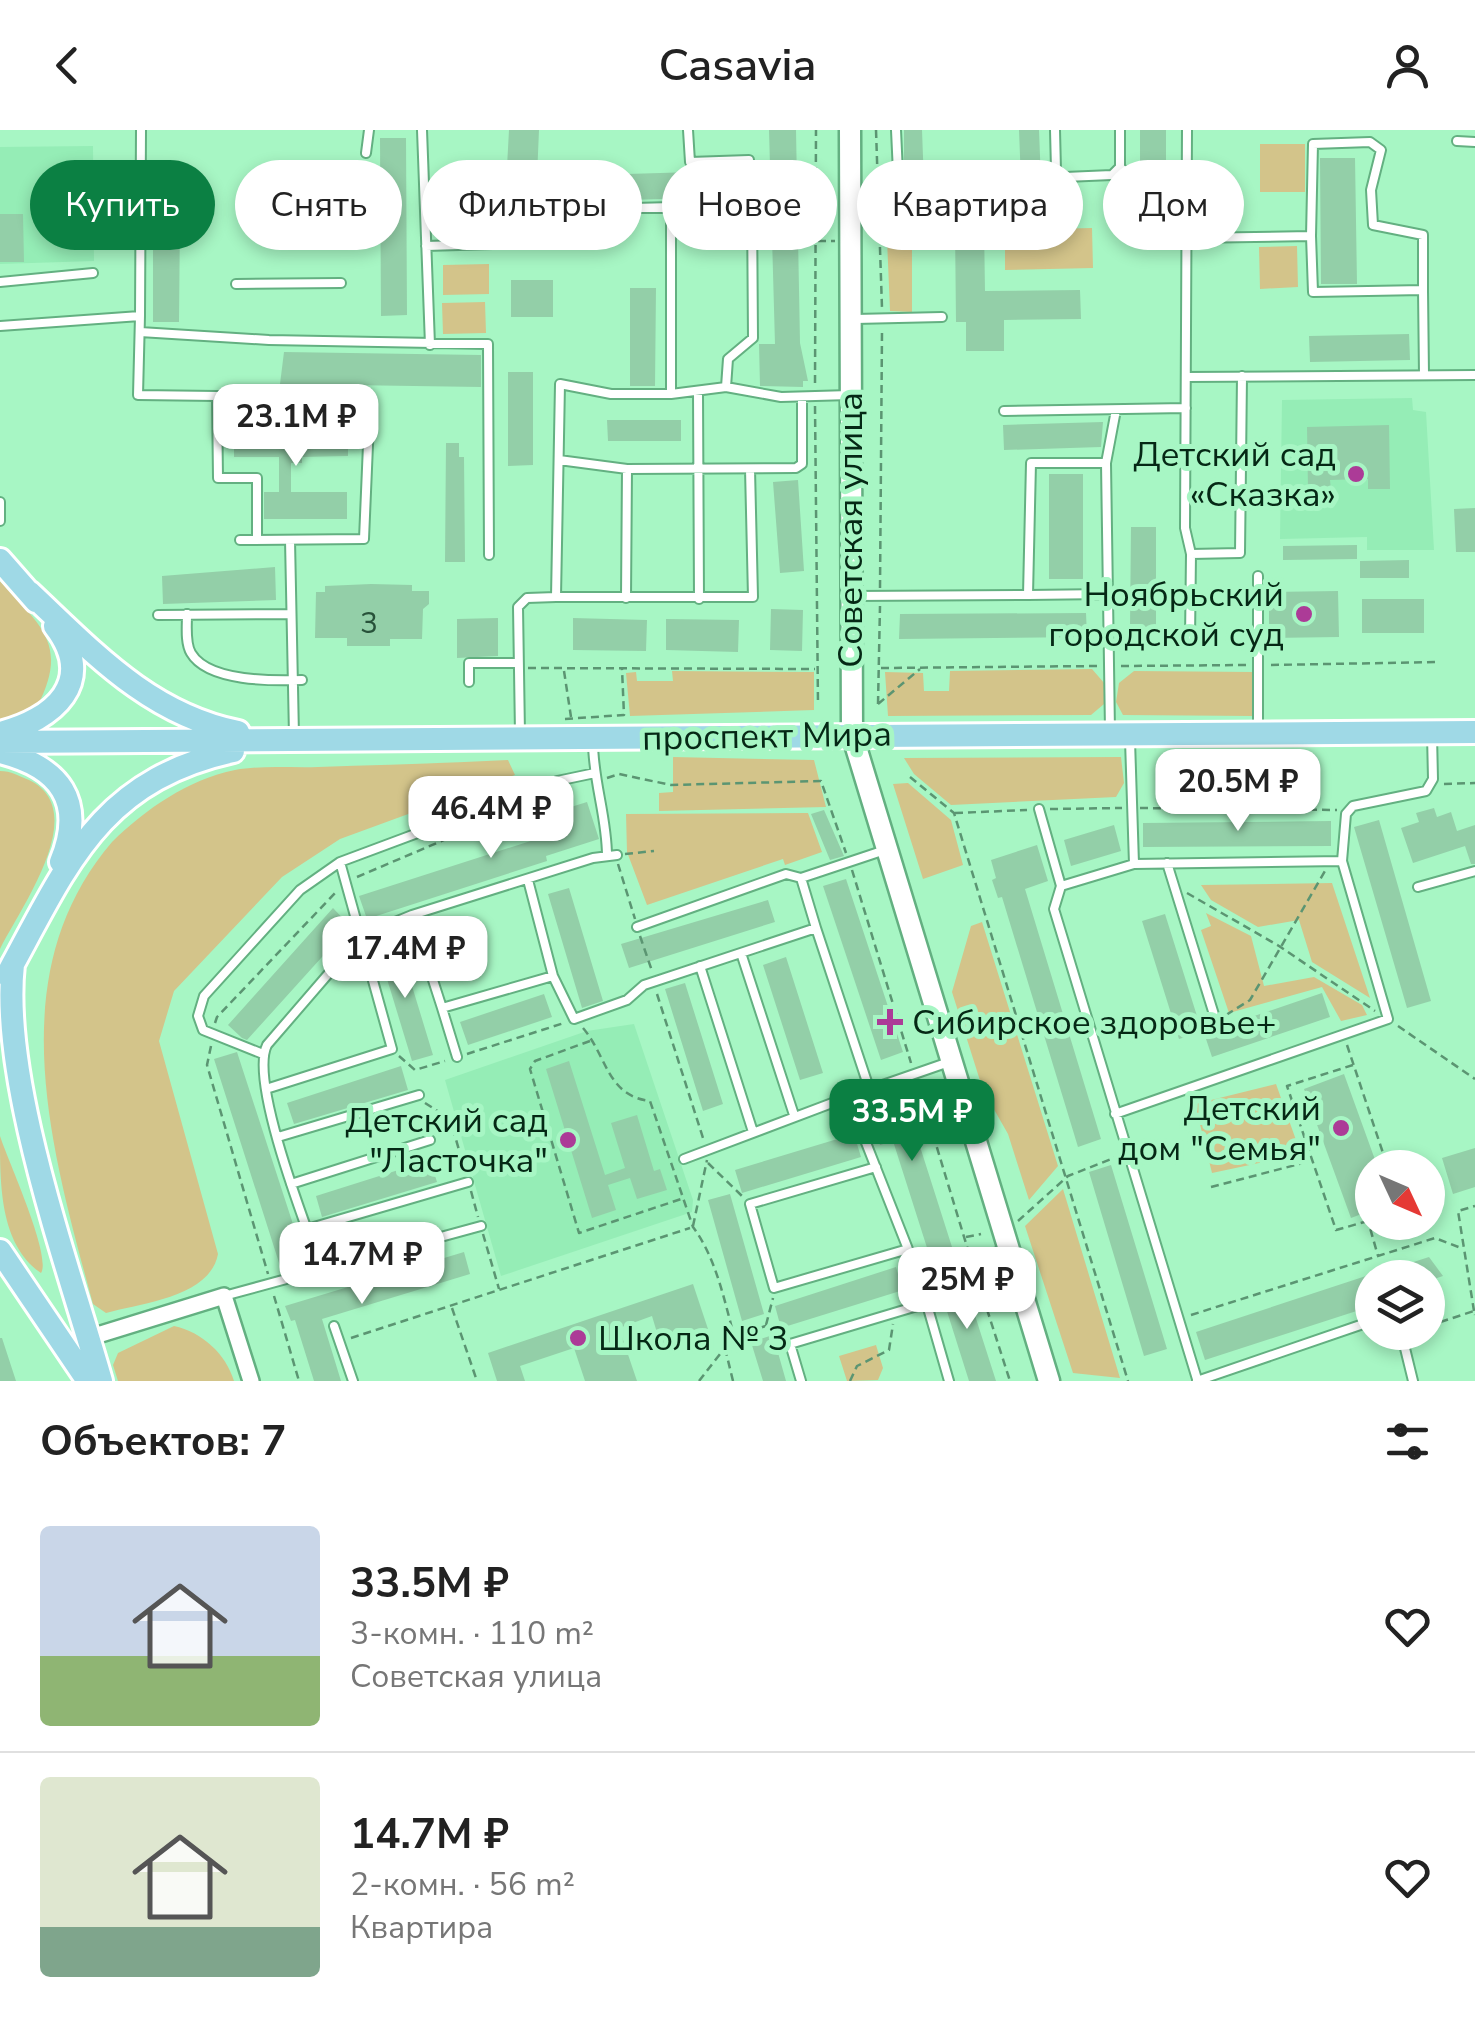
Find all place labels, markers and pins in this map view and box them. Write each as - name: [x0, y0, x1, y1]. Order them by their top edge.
- pin: 23.1M ₽: [204, 384, 388, 469]
- place label: Детский сад «Сказка»: [1133, 431, 1336, 518]
- marker: Детский сад «Сказка»: [1345, 463, 1367, 485]
- place label: Ноябрьский городской суд: [1048, 571, 1284, 658]
- marker: Ноябрьский городской суд: [1293, 603, 1315, 625]
- pin: 20.5M ₽: [1146, 749, 1330, 834]
- pin: 46.4M ₽: [399, 776, 583, 861]
- pin: 17.4M ₽: [313, 916, 497, 1001]
- place label: Сибирское здоровье+: [912, 999, 1277, 1046]
- marker: Сибирское здоровье+: [877, 1009, 903, 1035]
- pin: 33.5M ₽: [820, 1079, 1004, 1164]
- place label: Детский дом "Семья": [1118, 1085, 1321, 1172]
- place label: Детский сад "Ласточка": [345, 1097, 548, 1184]
- marker: Детский дом "Семья": [1330, 1117, 1352, 1139]
- marker: Детский сад "Ласточка": [557, 1129, 579, 1151]
- pin: 14.7M ₽: [270, 1222, 454, 1307]
- pin: 25M ₽: [897, 1247, 1037, 1332]
- place label: Школа № 3: [598, 1315, 788, 1362]
- marker: Школа № 3: [567, 1327, 589, 1349]

